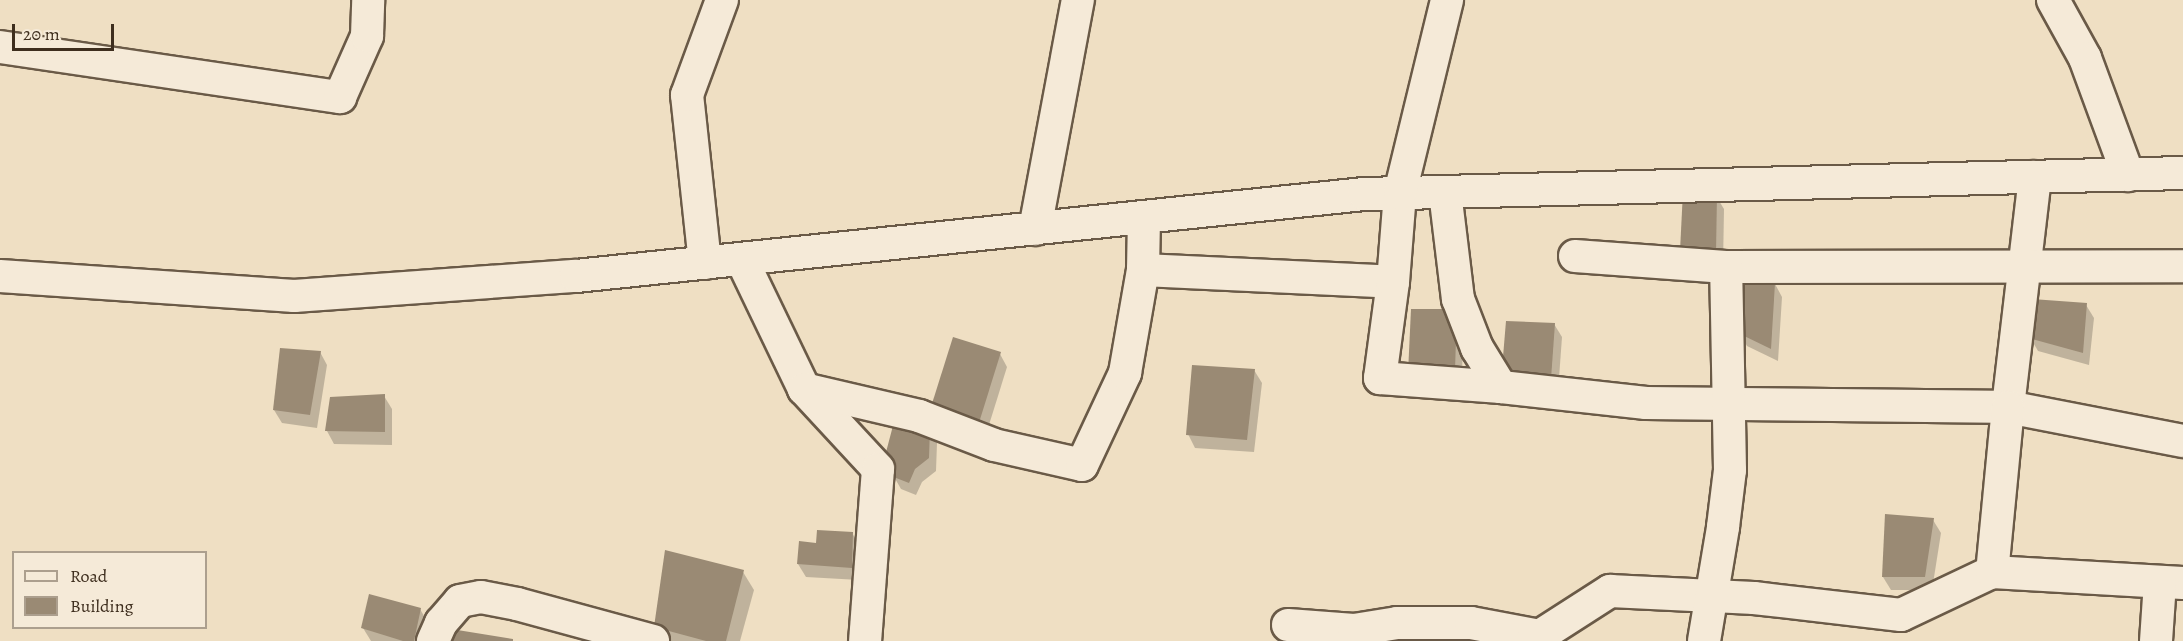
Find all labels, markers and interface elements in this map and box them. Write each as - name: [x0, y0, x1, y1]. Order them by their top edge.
- scale bar: [15, 12, 117, 50]
- text: 20 m: [23, 22, 60, 46]
- legend: [12, 551, 207, 629]
- text: Road: [70, 564, 107, 588]
- text: Building: [70, 594, 134, 618]

